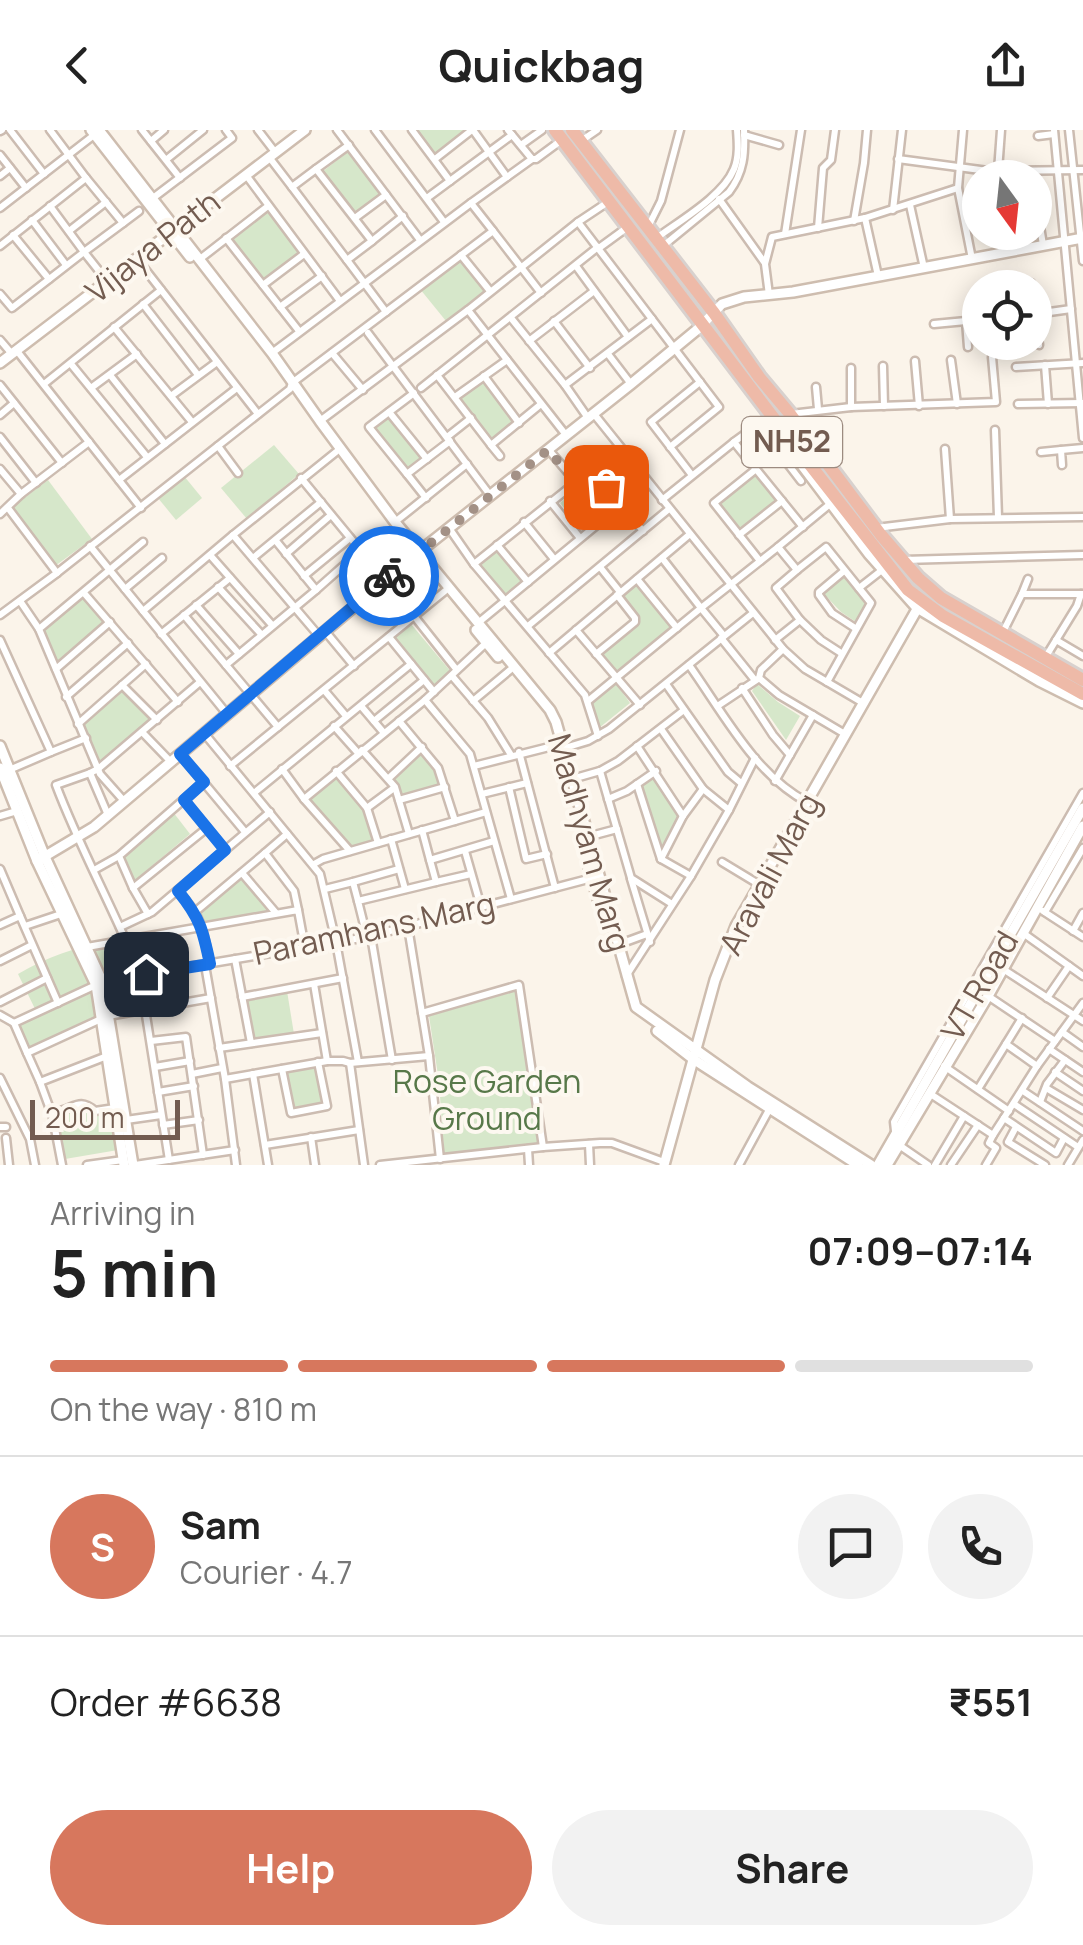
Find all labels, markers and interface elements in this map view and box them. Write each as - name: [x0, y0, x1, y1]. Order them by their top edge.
- text: Quickbag: [439, 34, 644, 96]
- icon: back: [50, 38, 105, 93]
- icon: share: [978, 38, 1033, 93]
- north arrow: [962, 160, 1052, 250]
- map controls: [962, 160, 1052, 360]
- street label: Vijaya Path: [76, 180, 229, 313]
- button: locate: [962, 270, 1052, 360]
- road number: NH52: [742, 417, 842, 467]
- pin: [564, 445, 649, 530]
- icon: bag: [579, 460, 634, 515]
- courier: [339, 526, 439, 626]
- icon: bike: [362, 549, 417, 604]
- street label: Madhyam Marg: [538, 729, 642, 957]
- street label: Aravali Marg: [708, 785, 830, 962]
- street label: Paramhans Marg: [249, 881, 499, 975]
- street label: VT Road: [930, 923, 1028, 1048]
- pin: [104, 932, 189, 1017]
- icon: home: [119, 947, 174, 1002]
- park label: Rose Garden Ground: [393, 1059, 581, 1140]
- scale bar: [30, 1095, 180, 1140]
- text: 200 m: [45, 1098, 124, 1136]
- text: Arriving in: [50, 1191, 195, 1235]
- text: 07:09–07:14: [808, 1224, 1033, 1276]
- text: 5 min: [50, 1228, 218, 1317]
- text: On the way · 810 m: [50, 1387, 317, 1431]
- button: chat: [798, 1494, 903, 1599]
- button: phone: [928, 1494, 1033, 1599]
- text: Sam: [180, 1498, 261, 1550]
- text: S: [90, 1520, 115, 1572]
- text: Courier · 4.7: [180, 1550, 353, 1594]
- text: Order #6638: [50, 1675, 282, 1727]
- text: ₹551: [948, 1675, 1033, 1727]
- button: Help: [50, 1810, 532, 1925]
- button: Share: [552, 1810, 1033, 1925]

